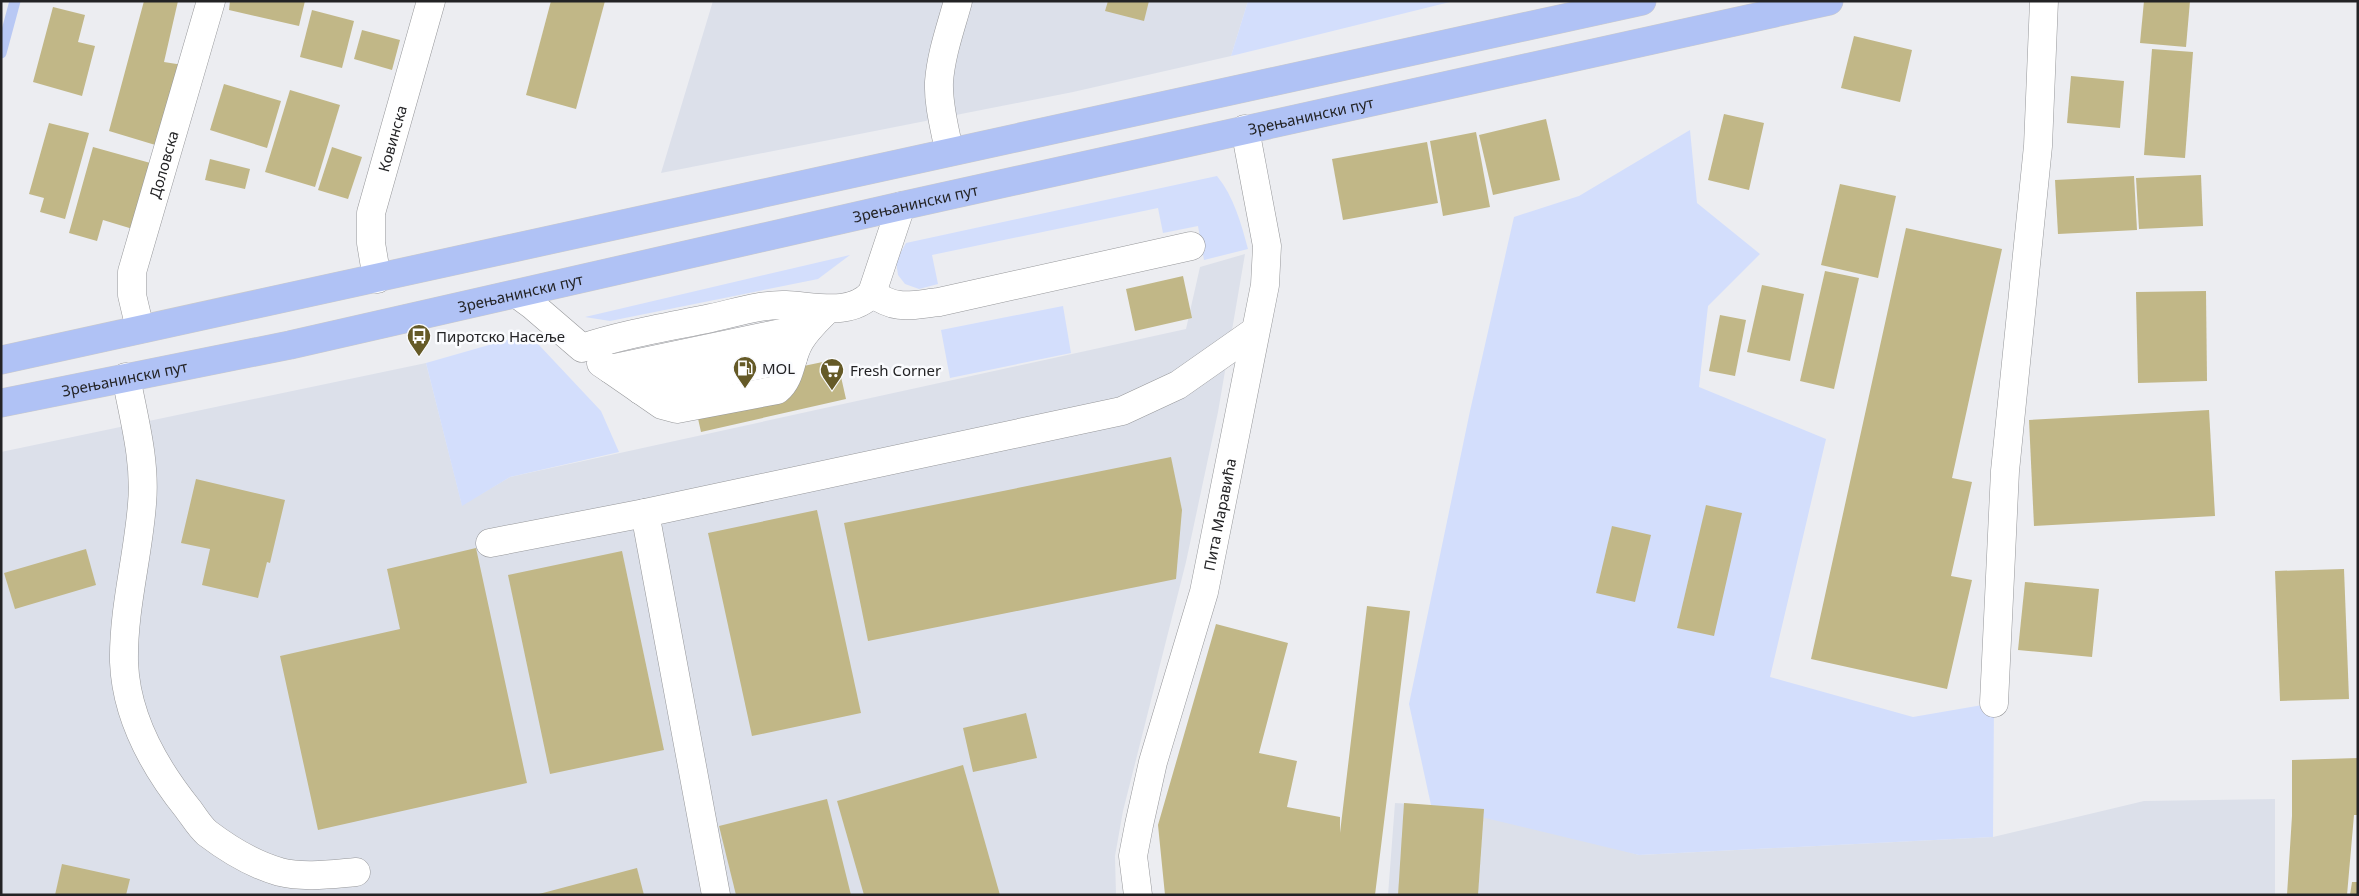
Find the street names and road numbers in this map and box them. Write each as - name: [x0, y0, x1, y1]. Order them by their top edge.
- street label: Зрењанински пут: [1246, 92, 1375, 139]
- street label: Ковинска: [373, 103, 411, 174]
- street label: Доловска: [144, 128, 183, 201]
- street label: Зрењанински пут: [851, 179, 980, 227]
- street label: Зрењанински пут: [456, 269, 585, 317]
- street label: Зрењанински пут: [60, 356, 189, 401]
- street label: Пита Маравића: [1198, 456, 1240, 572]

